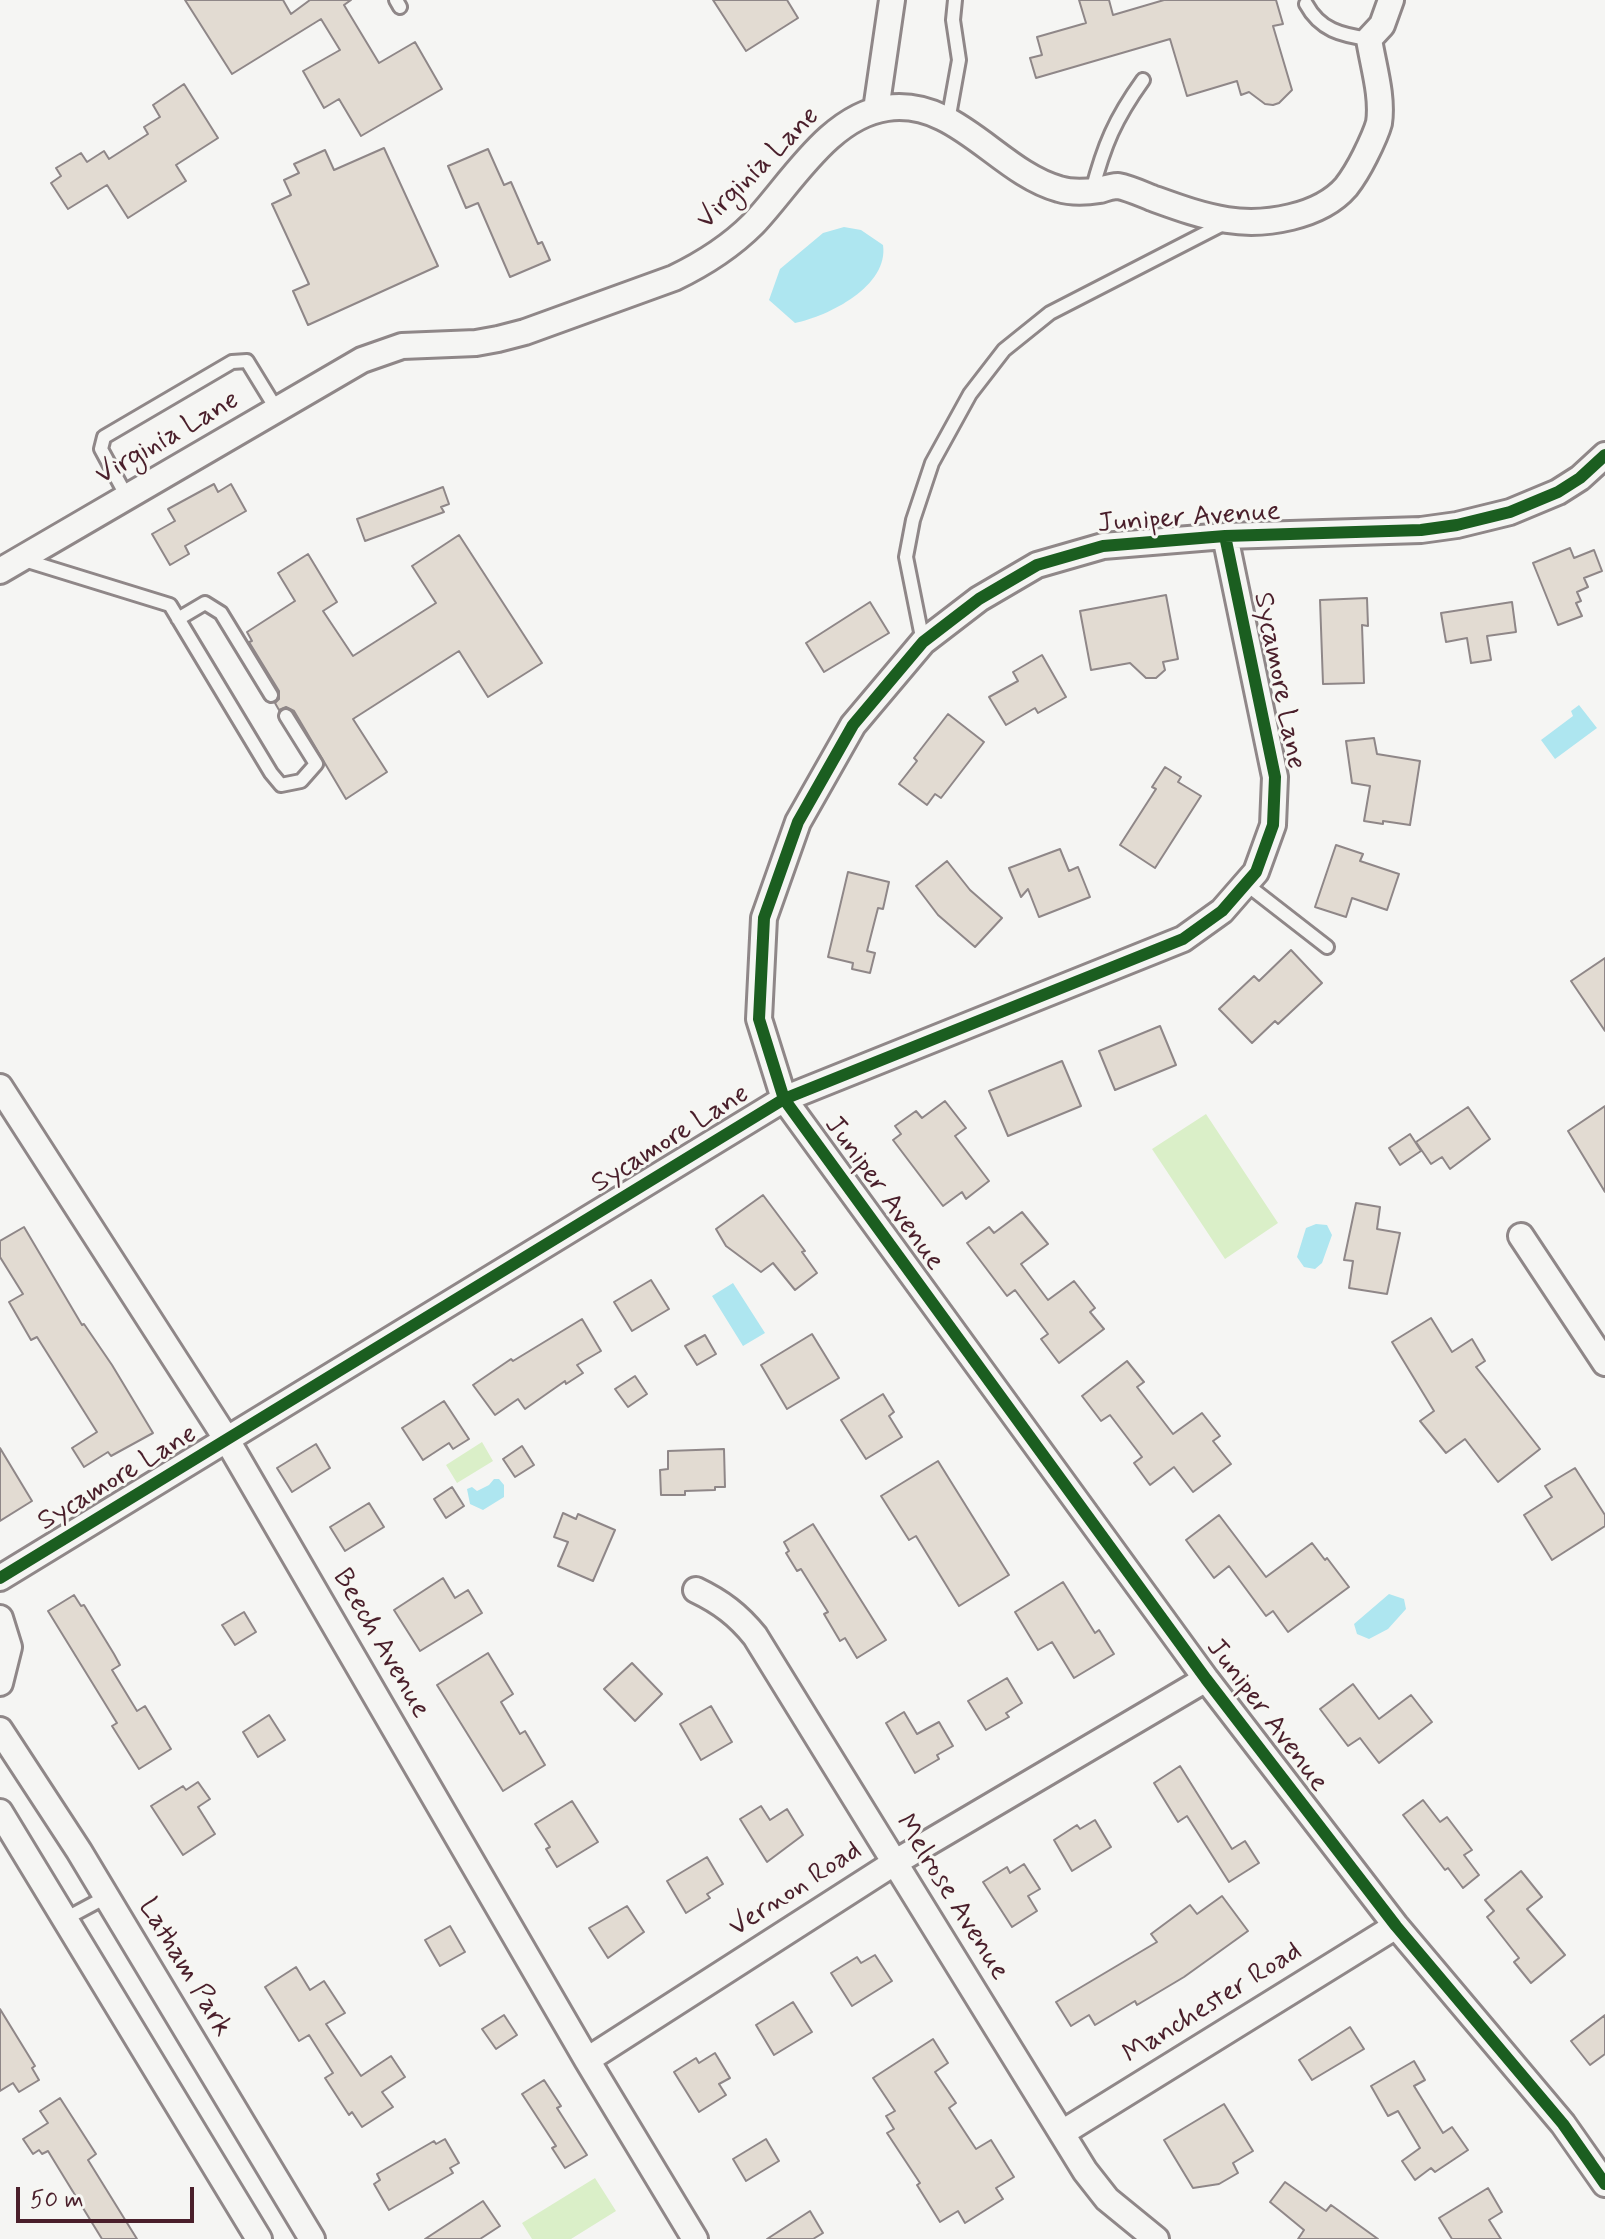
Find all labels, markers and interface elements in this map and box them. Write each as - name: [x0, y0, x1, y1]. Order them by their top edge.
- street label: Virginia Lane: [691, 101, 827, 237]
- street label: Virginia Lane: [90, 384, 246, 494]
- street label: Juniper Avenue: [1097, 496, 1281, 542]
- street label: Sycamore Lane: [1244, 590, 1312, 772]
- street label: Sycamore Lane: [586, 1078, 756, 1202]
- street label: Juniper Avenue: [816, 1110, 950, 1278]
- street label: Sycamore Lane: [32, 1418, 204, 1540]
- street label: Beech Avenue: [324, 1563, 436, 1725]
- street label: Juniper Avenue: [1197, 1633, 1335, 1799]
- street label: Melrose Avenue: [887, 1809, 1015, 1987]
- street label: Vernon Road: [723, 1835, 869, 1945]
- street label: Latham Park: [130, 1893, 238, 2043]
- street label: Manchester Road: [1117, 1936, 1309, 2072]
- scale bar: [20, 2171, 198, 2221]
- text: 50 m: [30, 2185, 84, 2216]

